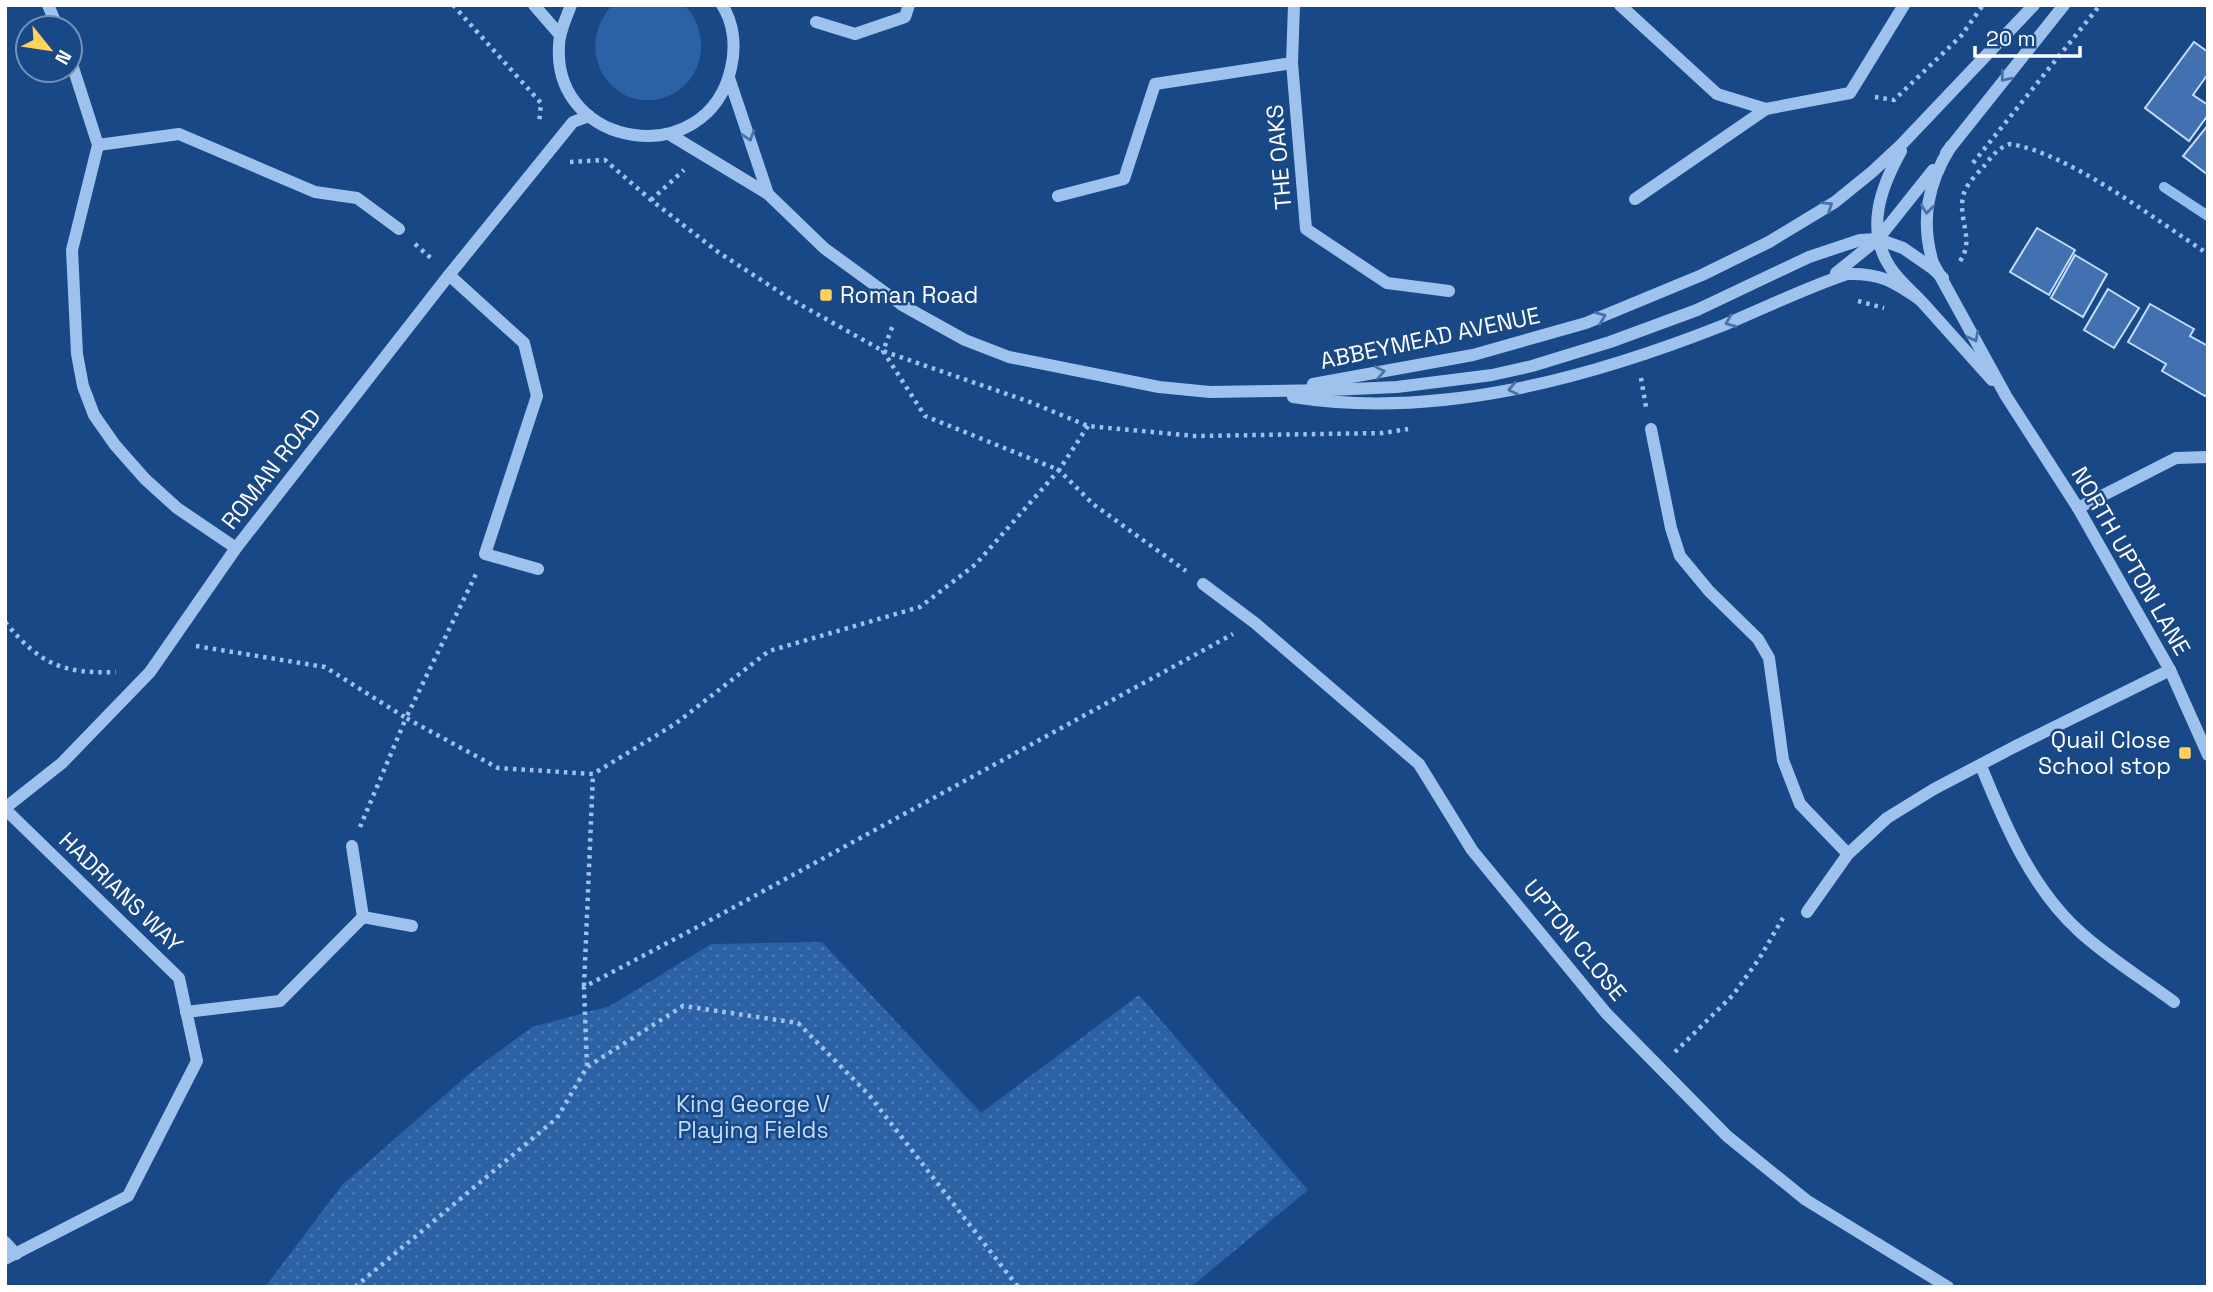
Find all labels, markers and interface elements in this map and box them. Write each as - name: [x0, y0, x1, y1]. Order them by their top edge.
- north arrow: [14, 14, 84, 84]
- scale bar: [1975, 14, 2080, 58]
- text: 20 m: [1986, 25, 2036, 52]
- text: N: [49, 45, 77, 69]
- one-way arrow: [2001, 70, 2014, 82]
- street label: THE OAKS: [1259, 103, 1299, 211]
- one-way arrow: [741, 130, 755, 142]
- one-way arrow: [1820, 202, 1833, 214]
- one-way arrow: [1920, 203, 1935, 215]
- place label: Roman Road: [840, 280, 978, 310]
- marker: Roman Road: [818, 287, 834, 303]
- street label: ABBEYMEAD AVENUE: [1317, 300, 1543, 376]
- one-way arrow: [1594, 311, 1606, 325]
- one-way arrow: [1725, 314, 1737, 328]
- one-way arrow: [1966, 330, 1979, 342]
- one-way arrow: [1374, 365, 1386, 380]
- one-way arrow: [1507, 380, 1519, 395]
- street label: ROMAN ROAD: [215, 403, 327, 535]
- street label: NORTH UPTON LANE: [2065, 461, 2197, 661]
- place label: Quail Close School stop: [2038, 725, 2171, 781]
- marker: Quail Close School stop: [2177, 745, 2193, 761]
- street label: HADRIANS WAY: [53, 825, 189, 959]
- street label: UPTON CLOSE: [1517, 873, 1633, 1007]
- park label: King George V Playing Fields: [676, 1089, 830, 1145]

